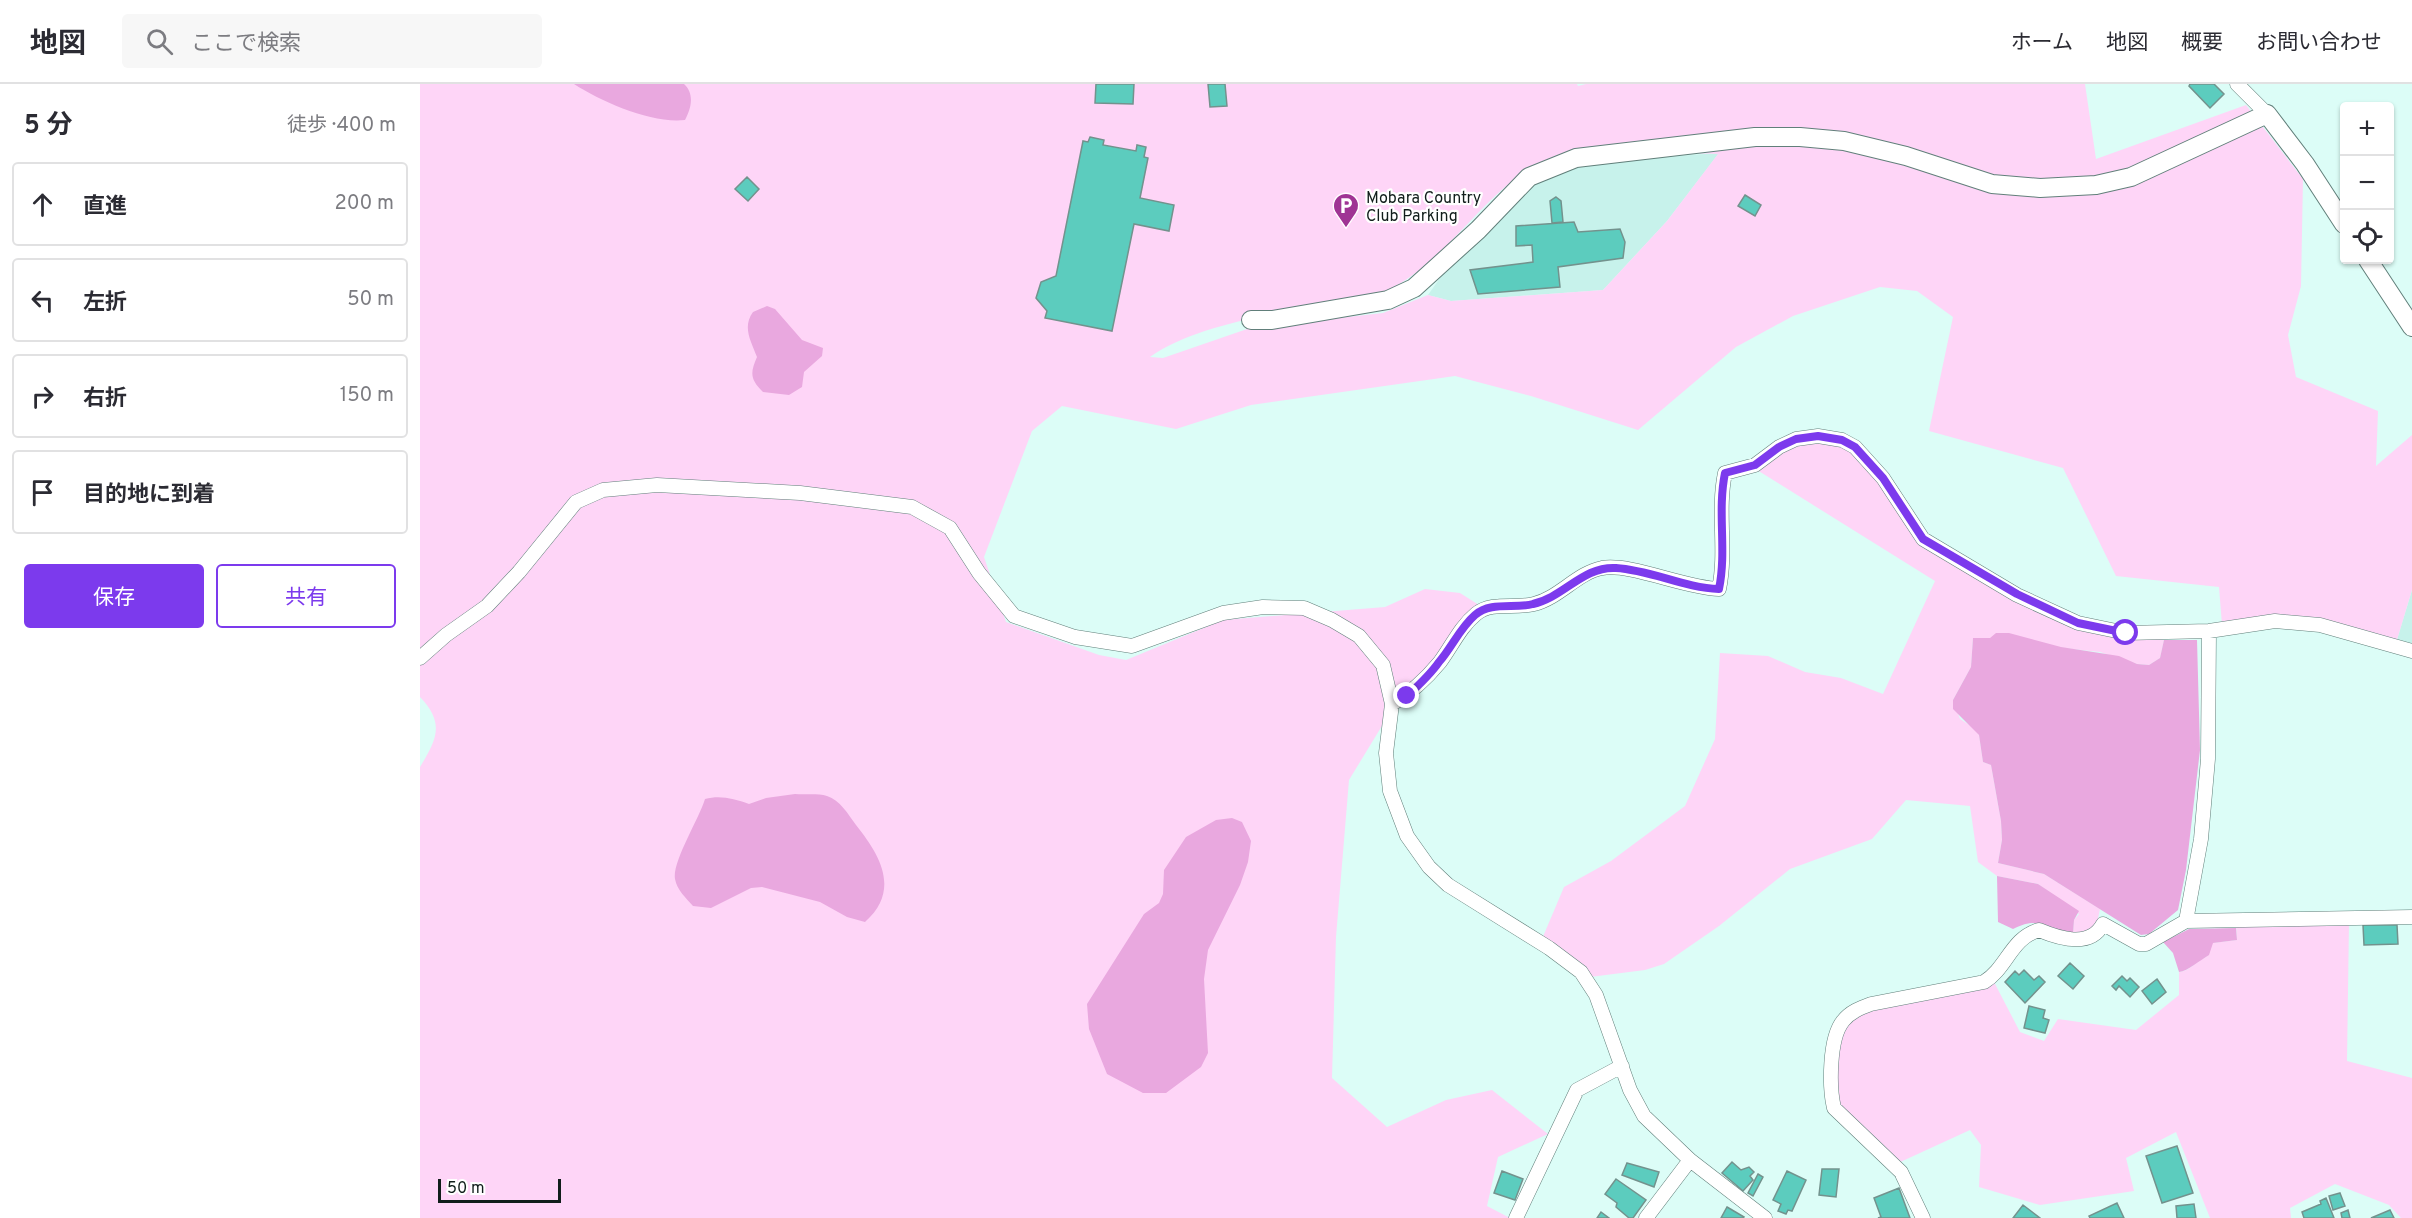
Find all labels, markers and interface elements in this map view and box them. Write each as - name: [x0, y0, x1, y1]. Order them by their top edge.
- search box: [122, 14, 542, 68]
- icon: search: [143, 25, 176, 58]
- text: 地図: [30, 27, 86, 63]
- text: ホーム: [2011, 30, 2073, 57]
- text: 地図: [2106, 30, 2148, 57]
- text: 概要: [2181, 30, 2223, 57]
- text: お問い合わせ: [2256, 30, 2382, 57]
- text: ここで検索: [191, 31, 301, 58]
- map controls: [2340, 102, 2394, 264]
- button: +: [2340, 102, 2394, 156]
- text: 5 分: [24, 110, 72, 143]
- text: 徒歩 · 400 m: [287, 113, 396, 139]
- button: −: [2340, 156, 2394, 210]
- icon: ahead: [26, 188, 59, 221]
- place label: Mobara Country Club Parking: [1366, 189, 1481, 227]
- text: 200 m: [335, 191, 394, 217]
- parking icon: Mobara Country Club Parking: [1331, 191, 1361, 229]
- text: 直進: [83, 194, 127, 221]
- button: locate: [2340, 210, 2394, 264]
- icon: left: [26, 284, 59, 317]
- text: 50 m: [347, 287, 394, 313]
- text: 左折: [83, 290, 127, 317]
- icon: right: [26, 380, 59, 413]
- text: 150 m: [340, 383, 394, 409]
- text: 右折: [83, 386, 127, 413]
- icon: arrive: [26, 476, 59, 509]
- text: 目的地に到着: [83, 482, 215, 509]
- button: 保存: [24, 564, 204, 628]
- button: 共有: [216, 564, 396, 628]
- route start: [2112, 619, 2138, 645]
- route end: [1393, 682, 1419, 708]
- scale bar: [438, 1176, 561, 1204]
- text: 50 m: [447, 1179, 485, 1199]

